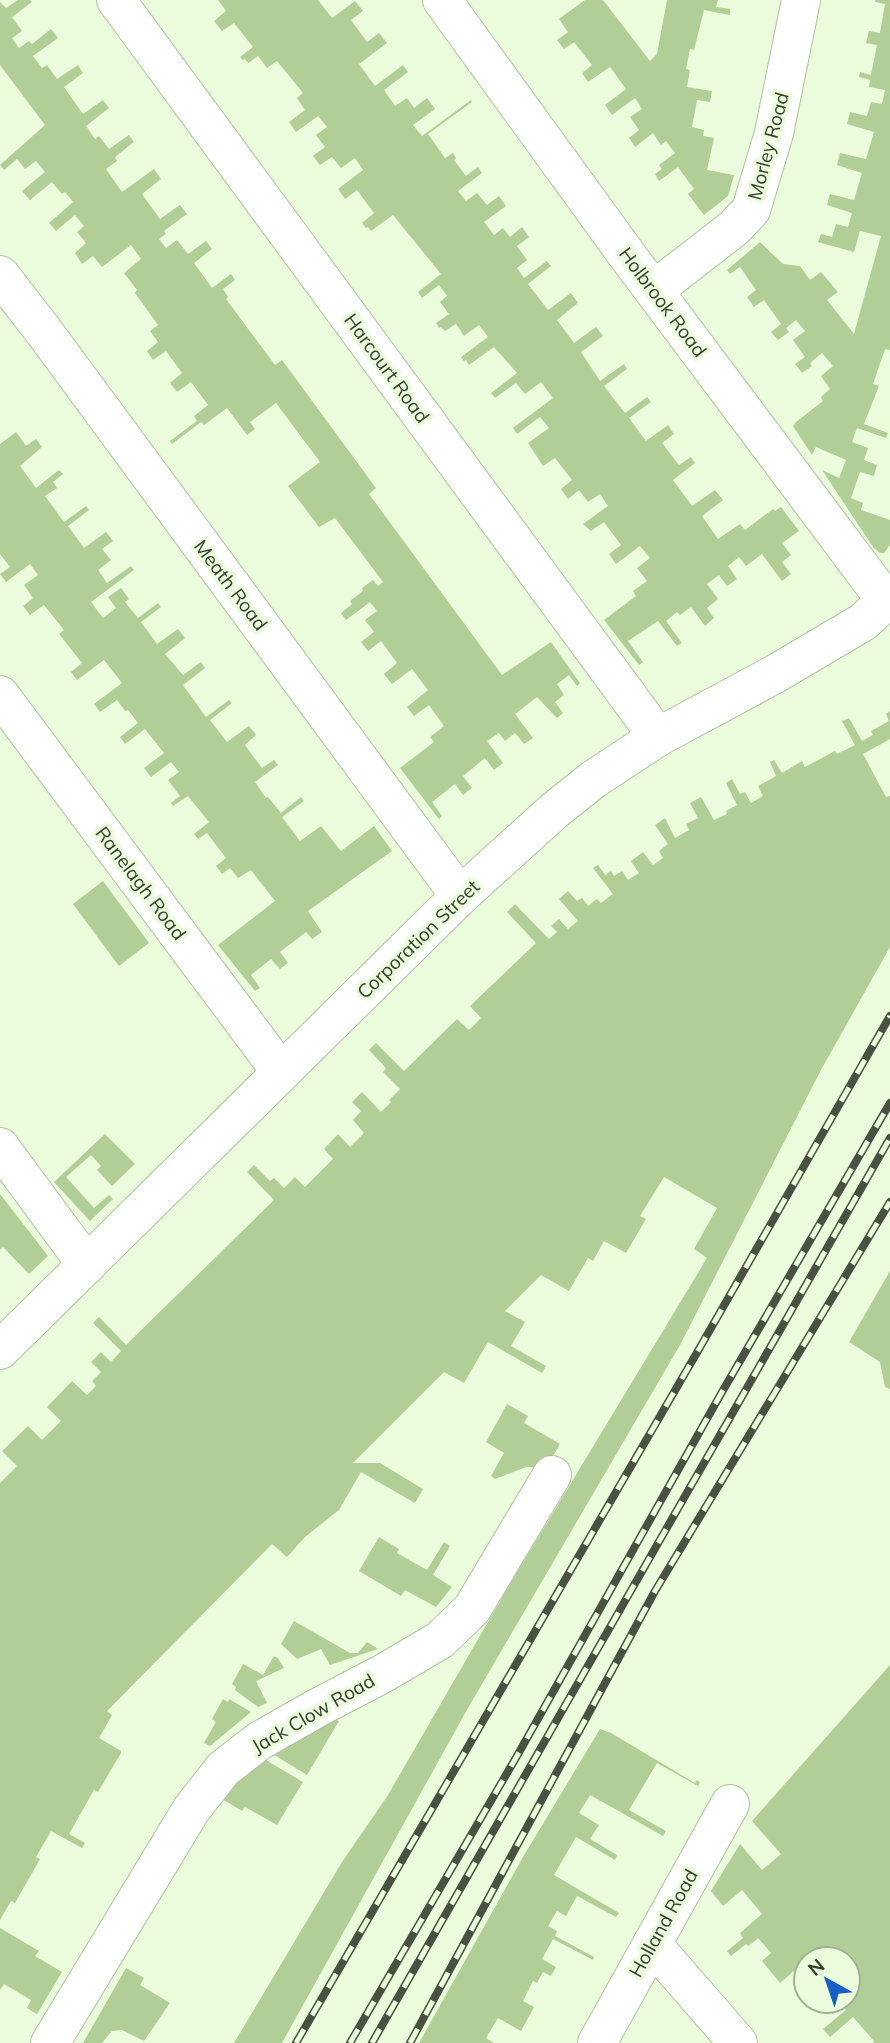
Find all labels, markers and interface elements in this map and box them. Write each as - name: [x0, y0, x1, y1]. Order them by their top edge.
- street label: Morley Road: [742, 90, 794, 202]
- street label: Holbrook Road: [614, 242, 712, 362]
- street label: Harcourt Road: [339, 309, 435, 427]
- street label: Meath Road: [189, 535, 273, 635]
- street label: Ranelagh Road: [90, 821, 192, 945]
- street label: Corporation Street: [352, 874, 485, 1004]
- street label: Jack Clow Road: [247, 1668, 379, 1758]
- street label: Holland Road: [623, 1865, 703, 1981]
- north arrow: [792, 1945, 862, 2015]
- text: N: [803, 1953, 829, 1981]

